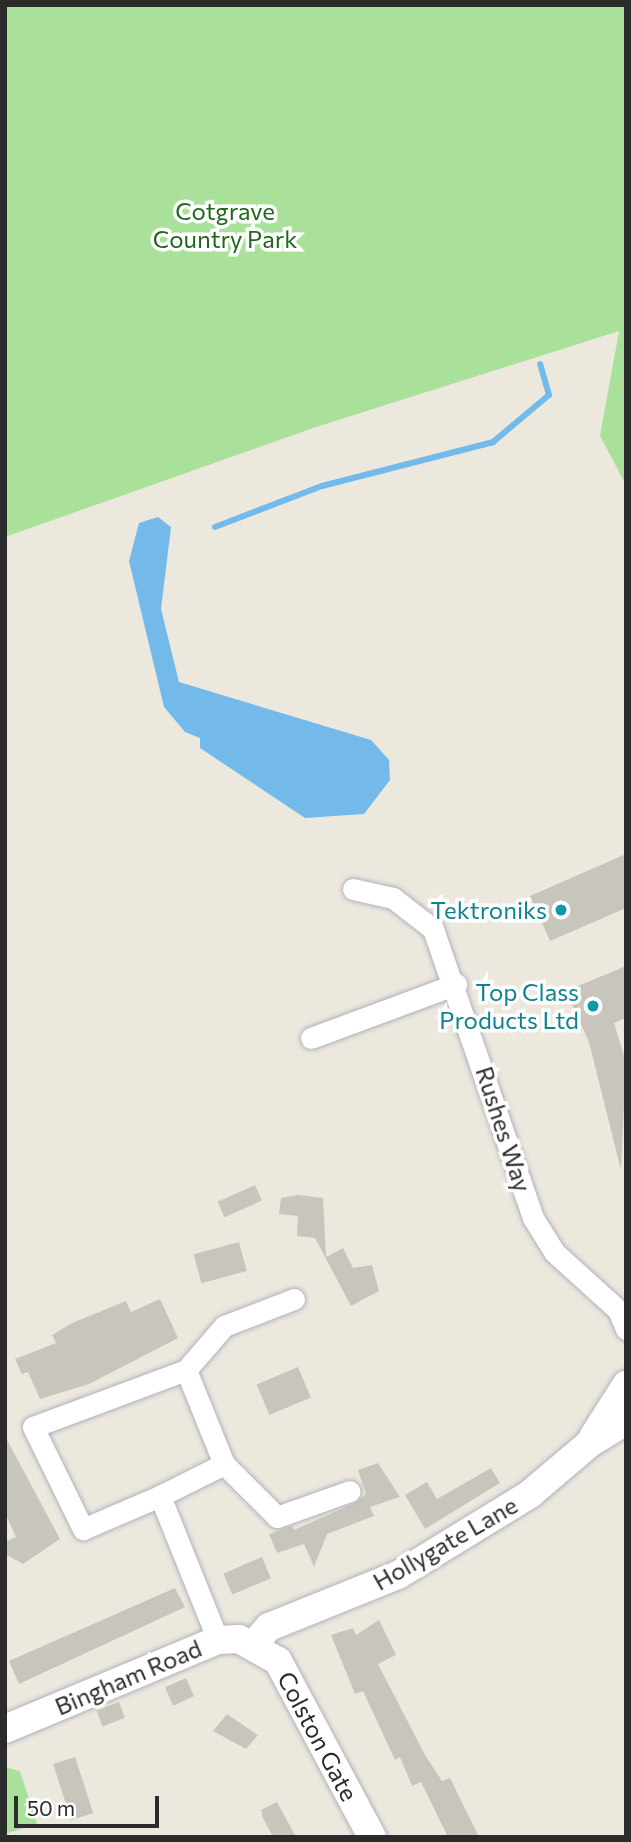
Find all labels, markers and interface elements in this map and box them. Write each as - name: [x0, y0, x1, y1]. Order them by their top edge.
- park label: Cotgrave Country Park: [153, 197, 297, 253]
- place label: Tektroniks: [431, 896, 547, 924]
- marker: Tektroniks: [553, 902, 569, 918]
- place label: Top Class Products Ltd: [439, 978, 579, 1034]
- marker: Top Class Products Ltd: [585, 998, 601, 1014]
- street label: Rushes Way: [470, 1063, 538, 1195]
- street label: Hollygate Lane: [368, 1490, 522, 1596]
- street label: Bingham Road: [50, 1633, 206, 1721]
- street label: Colston Gate: [272, 1666, 364, 1806]
- scale bar: [18, 1783, 163, 1827]
- text: 50 m: [27, 1795, 75, 1820]

